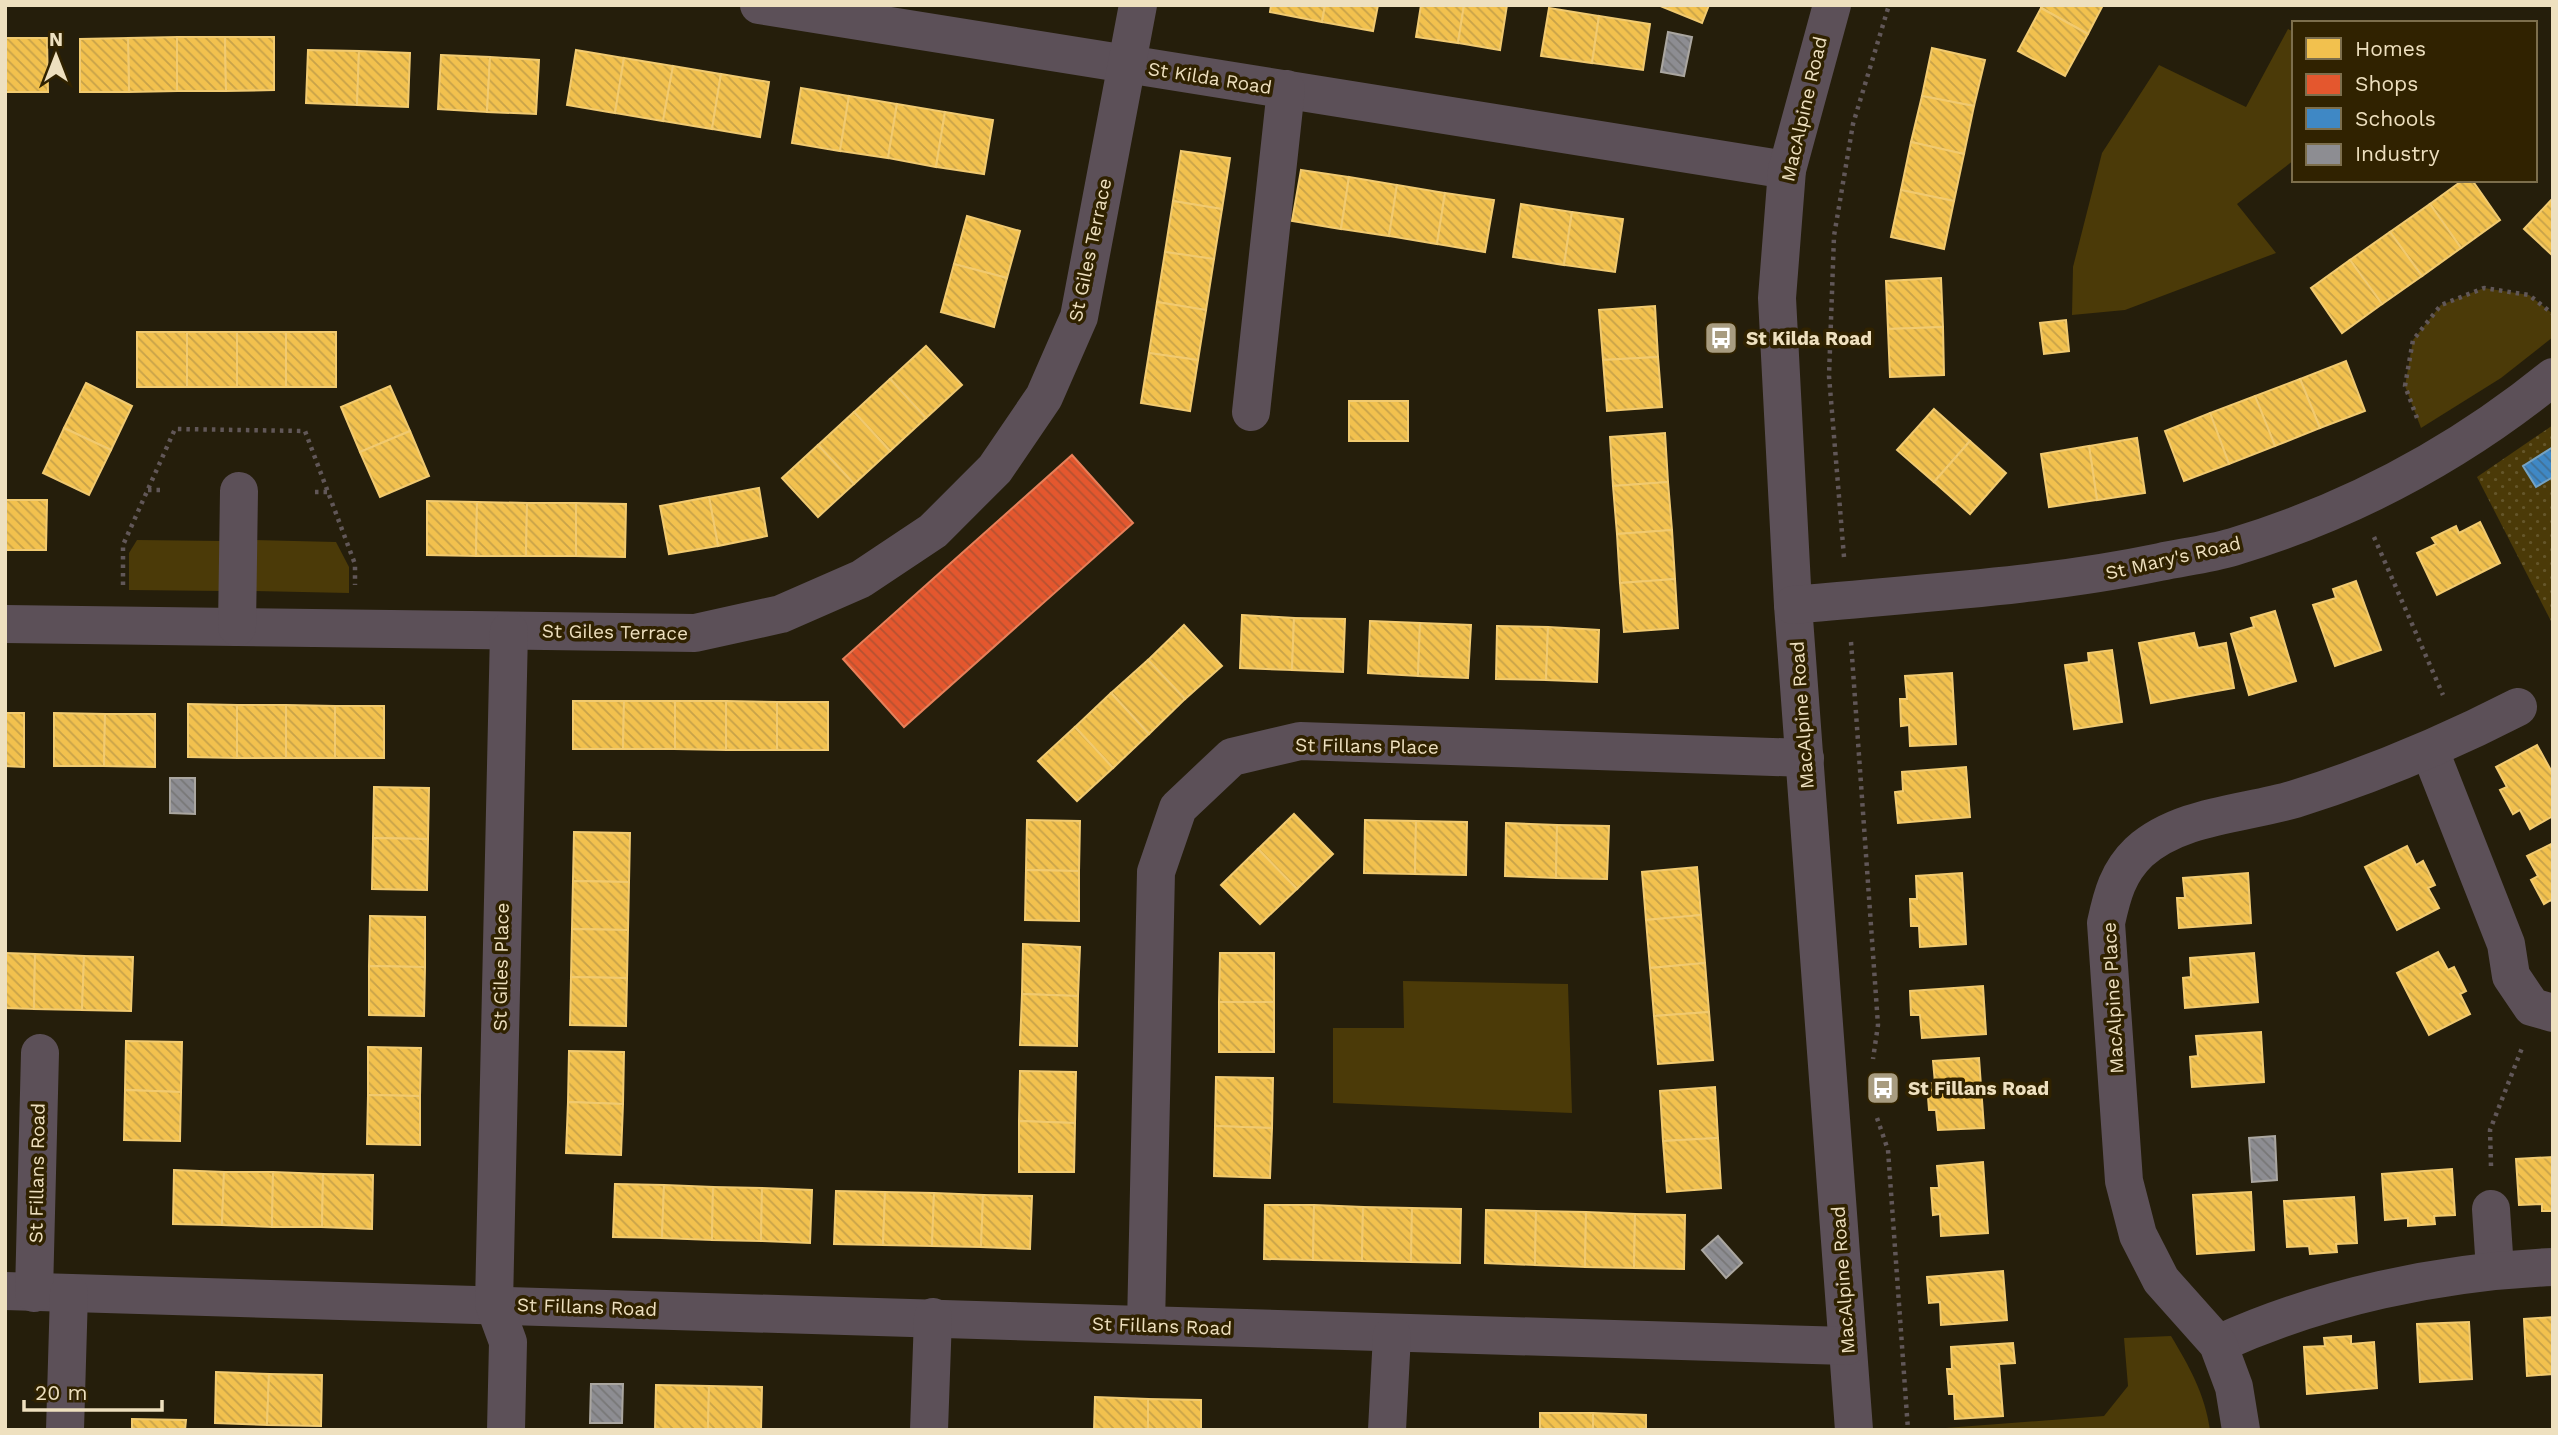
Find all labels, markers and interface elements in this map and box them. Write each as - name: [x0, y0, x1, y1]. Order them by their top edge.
- north arrow: [21, 21, 91, 91]
- legend: [2292, 21, 2537, 182]
- text: N: [49, 28, 63, 51]
- street label: MacAlpine Road: [1776, 34, 1832, 184]
- text: Homes: [2355, 36, 2426, 61]
- street label: St Kilda Road: [1146, 57, 1274, 99]
- text: Shops: [2355, 71, 2418, 96]
- text: Schools: [2355, 106, 2436, 131]
- text: Industry: [2355, 141, 2440, 166]
- street label: St Giles Terrace: [1064, 176, 1116, 324]
- bus stop icon: St Kilda Road: [1702, 319, 1740, 357]
- place label: St Kilda Road: [1746, 327, 1872, 350]
- street label: St Mary's Road: [2103, 531, 2243, 585]
- street label: St Giles Terrace: [542, 619, 688, 645]
- street label: MacAlpine Road: [1785, 640, 1819, 790]
- street label: St Fillans Place: [1295, 733, 1439, 759]
- street label: St Giles Place: [488, 903, 514, 1031]
- street label: MacAlpine Place: [2098, 922, 2128, 1074]
- bus stop icon: St Fillans Road: [1864, 1069, 1902, 1107]
- place label: St Fillans Road: [1908, 1077, 2049, 1100]
- street label: St Fillans Road: [24, 1103, 50, 1243]
- street label: MacAlpine Road: [1826, 1205, 1860, 1355]
- street label: St Fillans Road: [517, 1293, 657, 1321]
- street label: St Fillans Road: [1092, 1312, 1232, 1340]
- scale bar: [24, 1368, 163, 1412]
- text: 20 m: [35, 1380, 87, 1405]

